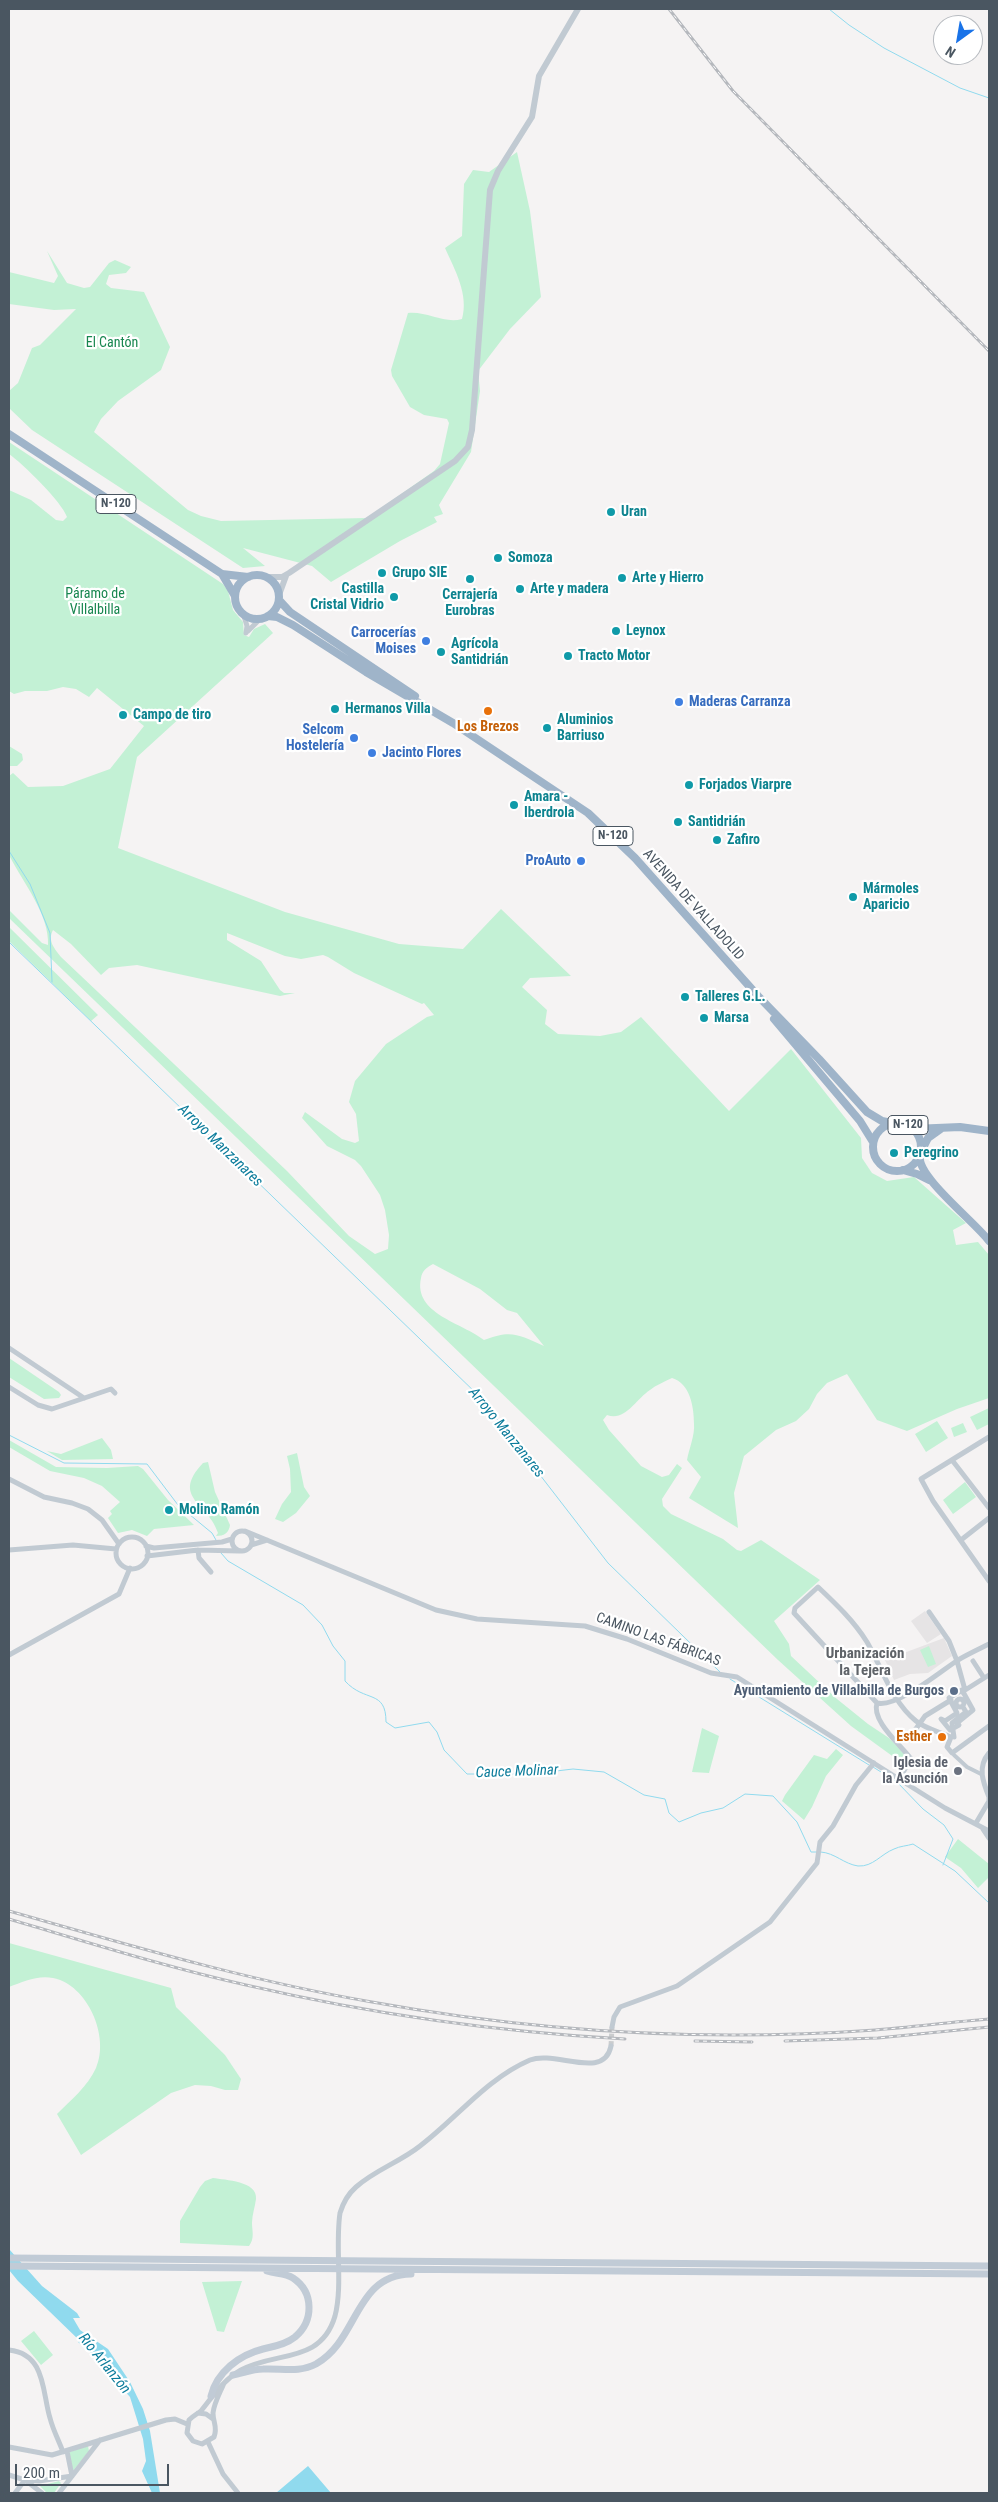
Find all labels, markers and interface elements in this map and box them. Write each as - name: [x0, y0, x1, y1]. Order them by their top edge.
- north arrow: [933, 15, 983, 65]
- text: N: [943, 43, 958, 61]
- park label: El Cantón: [86, 335, 138, 351]
- road number: N-120: [96, 494, 136, 514]
- place label: Uran: [621, 504, 647, 520]
- marker: Uran: [605, 506, 617, 518]
- place label: Somoza: [508, 550, 553, 566]
- marker: Somoza: [492, 552, 504, 564]
- place label: Grupo SIE: [392, 565, 447, 581]
- marker: Grupo SIE: [376, 567, 388, 579]
- place label: Arte y Hierro: [632, 570, 704, 586]
- marker: Arte y Hierro: [616, 572, 628, 584]
- marker: Cerrajería Eurobras: [464, 573, 476, 585]
- place label: Castilla Cristal Vidrio: [310, 581, 384, 614]
- place label: Arte y madera: [530, 581, 609, 597]
- marker: Arte y madera: [514, 583, 526, 595]
- park label: Páramo de Villalbilla: [65, 586, 125, 618]
- place label: Cerrajería Eurobras: [442, 587, 498, 620]
- marker: Castilla Cristal Vidrio: [388, 591, 400, 603]
- place label: Leynox: [626, 623, 666, 639]
- place label: Carrocerías Moises: [351, 625, 416, 658]
- marker: Leynox: [610, 625, 622, 637]
- marker: Carrocerías Moises: [420, 635, 432, 647]
- place label: Agrícola Santidrián: [451, 636, 508, 669]
- marker: Agrícola Santidrián: [435, 646, 447, 658]
- place label: Tracto Motor: [578, 648, 650, 664]
- marker: Tracto Motor: [562, 650, 574, 662]
- place label: Maderas Carranza: [689, 694, 791, 710]
- marker: Maderas Carranza: [673, 696, 685, 708]
- place label: Hermanos Villa: [345, 701, 431, 717]
- marker: Hermanos Villa: [329, 703, 341, 715]
- marker: Los Brezos: [482, 705, 494, 717]
- place label: Campo de tiro: [133, 707, 211, 723]
- marker: Campo de tiro: [117, 709, 129, 721]
- place label: Aluminios Barriuso: [557, 712, 613, 744]
- place label: Los Brezos: [457, 719, 519, 735]
- place label: Selcom Hostelería: [286, 722, 344, 754]
- marker: Aluminios Barriuso: [541, 722, 553, 734]
- marker: Selcom Hostelería: [348, 732, 360, 744]
- place label: Jacinto Flores: [382, 745, 461, 761]
- marker: Jacinto Flores: [366, 747, 378, 759]
- place label: Forjados Viarpre: [699, 777, 792, 793]
- marker: Forjados Viarpre: [683, 779, 695, 791]
- place label: Amara - Iberdrola: [524, 789, 574, 822]
- marker: Amara - Iberdrola: [508, 799, 520, 811]
- place label: Santidrián: [688, 814, 745, 830]
- marker: Santidrián: [672, 816, 684, 828]
- road number: N-120: [593, 826, 633, 846]
- place label: Zafiro: [727, 832, 760, 848]
- marker: Zafiro: [711, 834, 723, 846]
- street label: AVENIDA DE VALLADOLID: [639, 846, 747, 964]
- place label: ProAuto: [525, 853, 571, 869]
- marker: ProAuto: [575, 855, 587, 867]
- place label: Mármoles Aparicio: [863, 881, 919, 914]
- marker: Mármoles Aparicio: [847, 891, 859, 903]
- place label: Talleres G.L.: [695, 989, 766, 1005]
- marker: Talleres G.L.: [679, 991, 691, 1003]
- place label: Marsa: [714, 1010, 749, 1026]
- marker: Marsa: [698, 1012, 710, 1024]
- water label: Arroyo Manzanares: [174, 1101, 266, 1191]
- road number: N-120: [888, 1116, 928, 1134]
- place label: Peregrino: [904, 1145, 959, 1161]
- marker: Peregrino: [888, 1147, 900, 1159]
- water label: Arroyo Manzanares: [464, 1384, 548, 1482]
- place label: Molino Ramón: [179, 1502, 259, 1518]
- marker: Molino Ramón: [163, 1504, 175, 1516]
- street label: CAMINO LAS FÁBRICAS: [593, 1610, 723, 1670]
- district label: Urbanización la Tejera: [826, 1645, 904, 1680]
- place label: Ayuntamiento de Villalbilla de Burgos: [734, 1683, 944, 1699]
- marker: Ayuntamiento de Villalbilla de Burgos: [948, 1685, 960, 1697]
- place label: Esther: [896, 1729, 932, 1745]
- marker: Esther: [936, 1731, 948, 1743]
- place label: Iglesia de la Asunción: [882, 1755, 948, 1788]
- water label: Cauce Molinar: [475, 1762, 559, 1782]
- marker: Iglesia de la Asunción: [952, 1765, 964, 1777]
- water label: Río Arlanzón: [74, 2330, 134, 2398]
- scale bar: [18, 2454, 171, 2486]
- text: 200 m: [23, 2464, 60, 2482]

